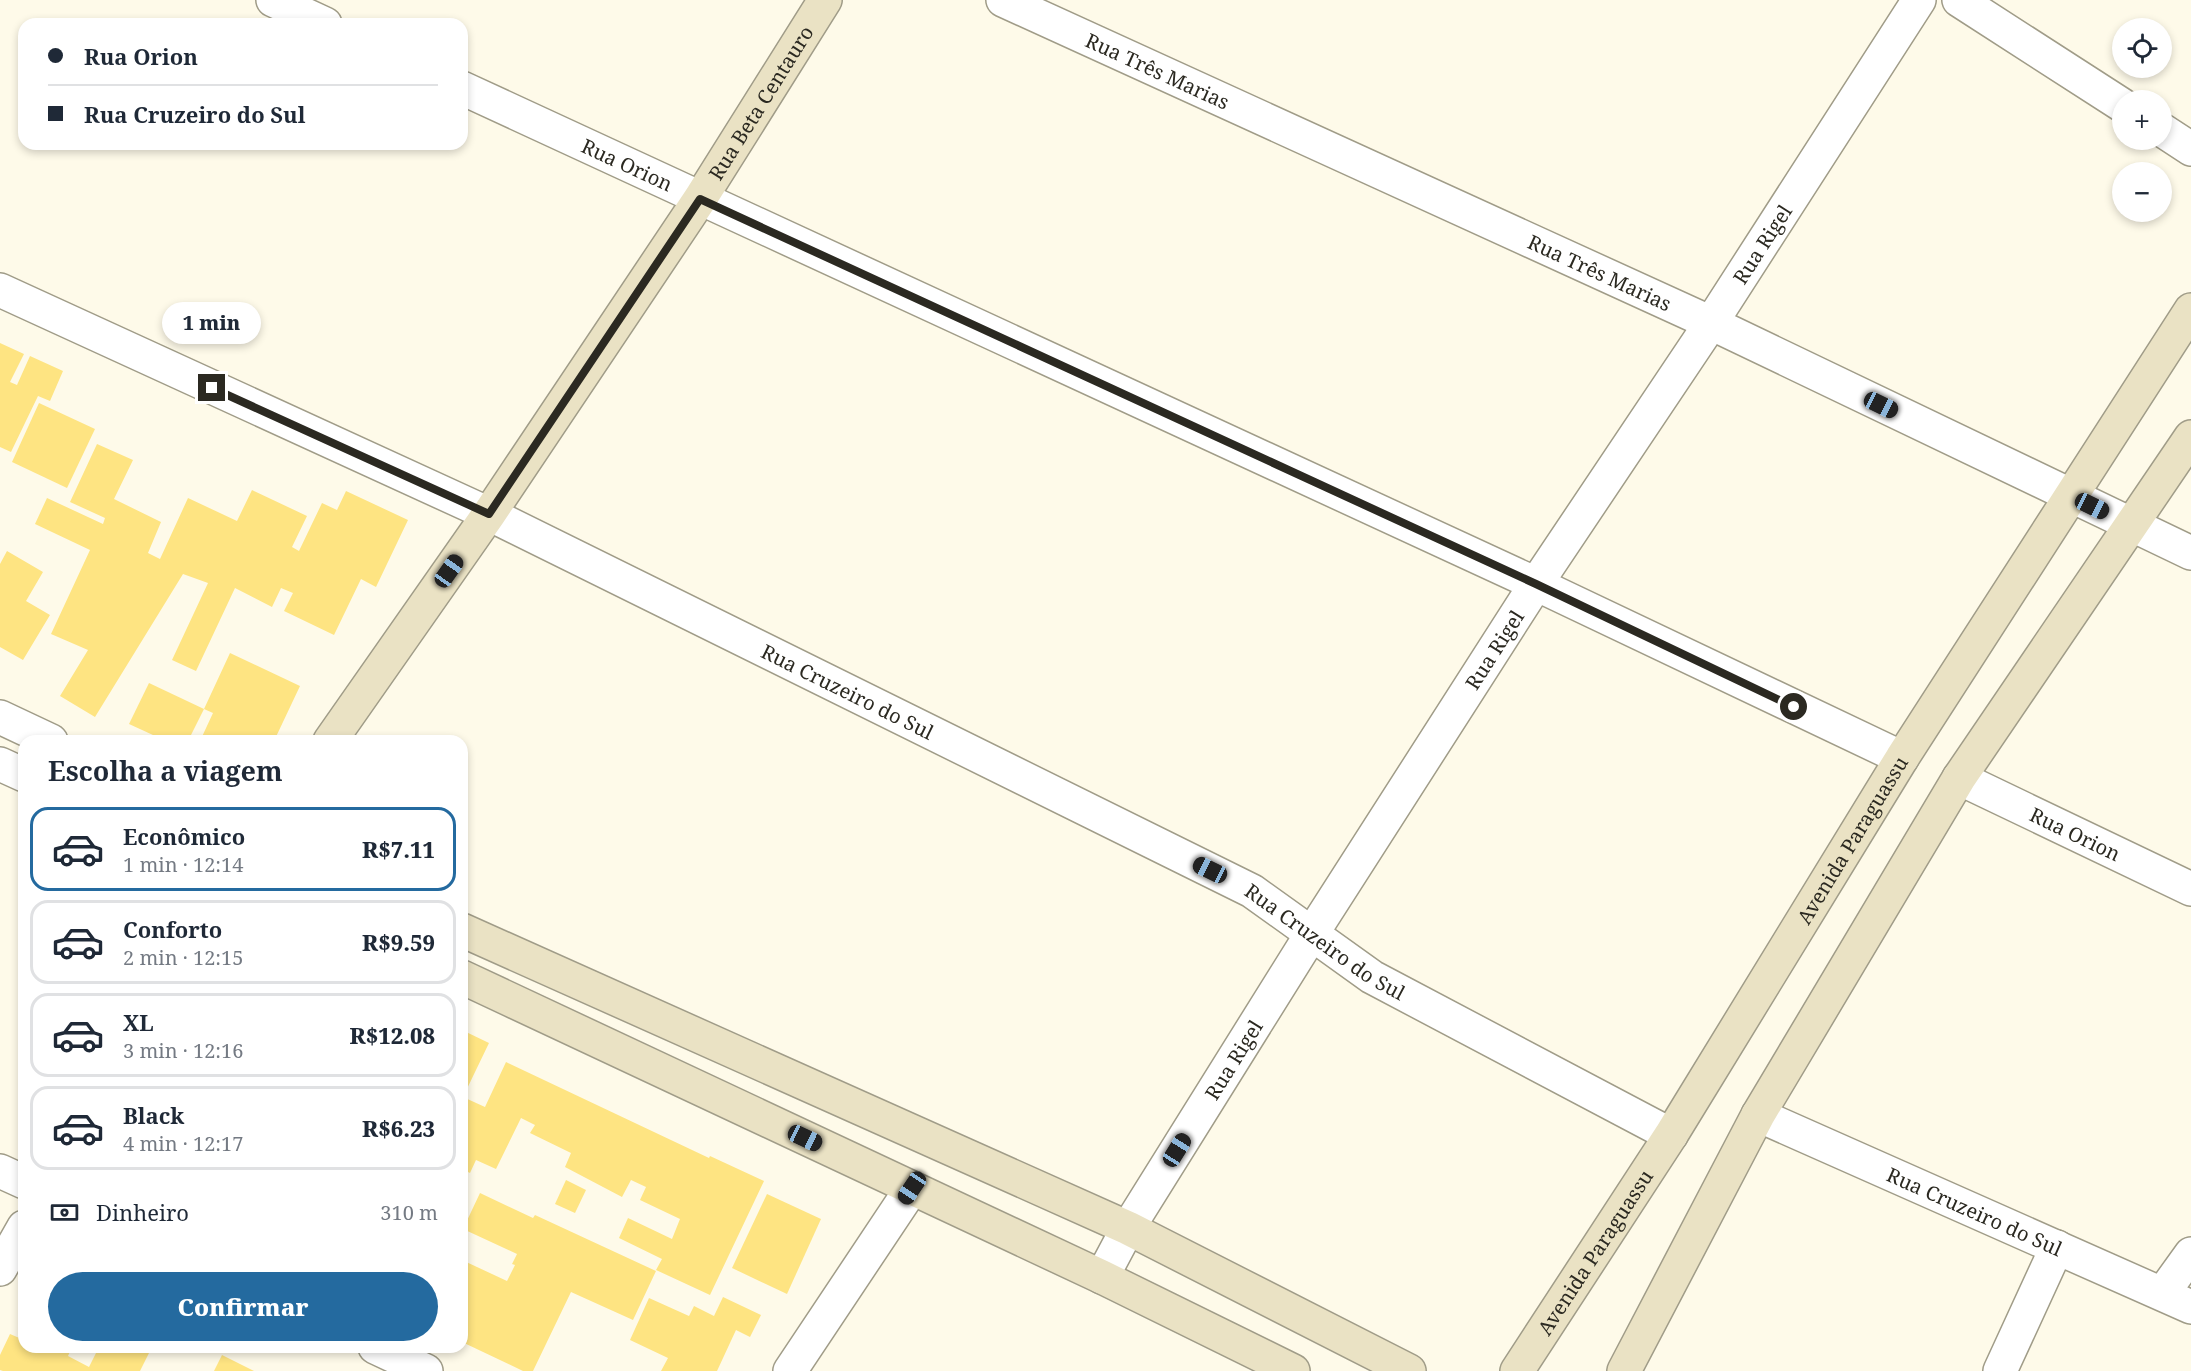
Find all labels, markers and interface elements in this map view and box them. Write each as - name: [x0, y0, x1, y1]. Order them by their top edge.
- map controls: [2112, 18, 2172, 222]
- button: locate: [2112, 18, 2172, 78]
- street label: Rua Beta Centauro: [702, 20, 819, 185]
- street label: Rua Três Marias: [1082, 26, 1234, 115]
- text: Rua Orion: [84, 41, 198, 71]
- button: +: [2112, 90, 2172, 150]
- text: Rua Cruzeiro do Sul: [84, 99, 306, 129]
- street label: Rua Orion: [577, 132, 677, 197]
- button: −: [2112, 162, 2172, 222]
- street label: Rua Rigel: [1726, 199, 1797, 289]
- street label: Rua Três Marias: [1524, 228, 1676, 317]
- callout: 1 min: [162, 301, 262, 343]
- text: 1 min: [183, 309, 240, 336]
- route end: [198, 374, 225, 401]
- car: [1861, 389, 1901, 421]
- car: [2072, 490, 2112, 522]
- car: [431, 551, 467, 591]
- street label: Rua Rigel: [1458, 605, 1530, 694]
- street label: Rua Cruzeiro do Sul: [757, 637, 938, 745]
- route start: [1780, 693, 1807, 720]
- street label: Avenida Paraguassu: [1790, 750, 1914, 929]
- text: Escolha a viagem: [48, 752, 283, 789]
- street label: Rua Orion: [2026, 800, 2125, 867]
- text: Econômico: [123, 821, 245, 851]
- icon: car: [51, 822, 105, 876]
- text: R$7.11: [362, 834, 435, 864]
- text: 1 min · 12:14: [123, 851, 243, 878]
- car: [1190, 854, 1230, 886]
- street label: Rua Cruzeiro do Sul: [1240, 877, 1410, 1006]
- text: Conforto: [123, 914, 222, 944]
- icon: car: [51, 915, 105, 969]
- text: R$9.59: [362, 927, 435, 957]
- text: 2 min · 12:15: [123, 944, 243, 971]
- text: XL: [123, 1007, 154, 1037]
- icon: car: [51, 1008, 105, 1062]
- street label: Rua Rigel: [1198, 1015, 1268, 1105]
- text: R$12.08: [350, 1020, 435, 1050]
- text: 3 min · 12:16: [123, 1037, 243, 1064]
- text: Black: [123, 1100, 184, 1130]
- icon: car: [51, 1101, 105, 1155]
- text: R$6.23: [362, 1113, 435, 1143]
- car: [785, 1122, 825, 1154]
- text: 4 min · 12:17: [123, 1130, 243, 1157]
- car: [1160, 1130, 1194, 1170]
- street label: Rua Cruzeiro do Sul: [1883, 1160, 2067, 1262]
- street label: Avenida Paraguassu: [1531, 1164, 1659, 1340]
- car: [894, 1168, 930, 1208]
- icon: cash: [48, 1196, 81, 1229]
- text: Dinheiro: [96, 1197, 189, 1227]
- text: 310 m: [380, 1199, 438, 1226]
- button: Confirmar: [48, 1272, 438, 1341]

